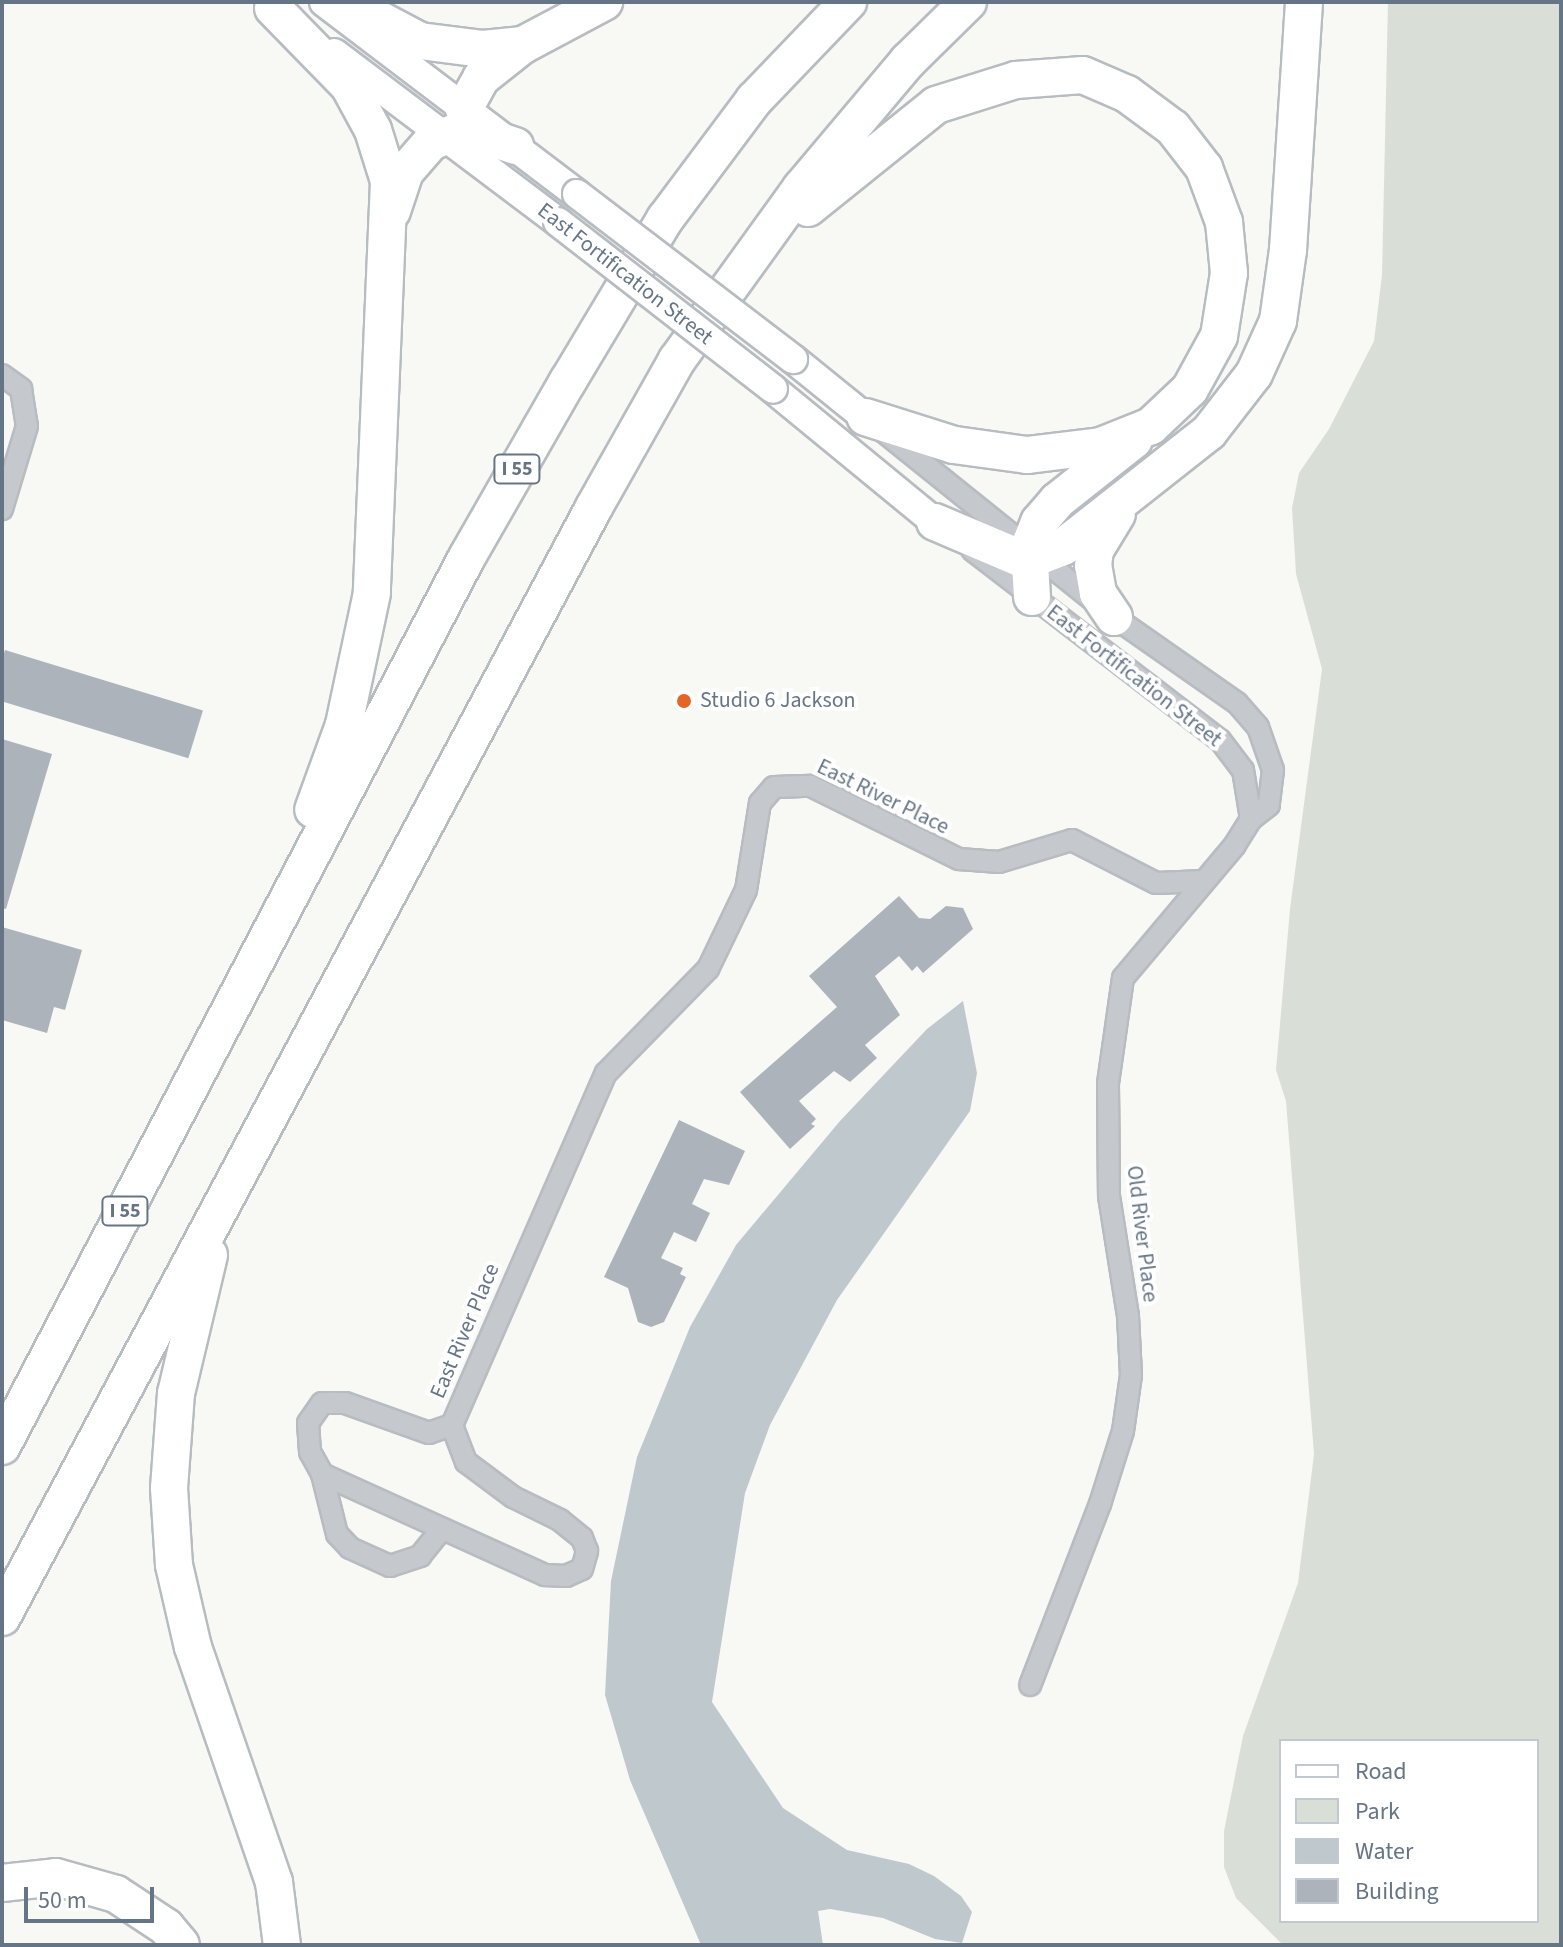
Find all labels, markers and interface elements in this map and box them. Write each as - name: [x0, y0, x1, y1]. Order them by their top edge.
- street label: East Fortification Street: [532, 197, 718, 351]
- road number: I 55: [493, 453, 541, 485]
- street label: East Fortification Street: [1041, 599, 1227, 753]
- place label: Studio 6 Jackson: [700, 688, 856, 714]
- marker: Studio 6 Jackson: [675, 692, 693, 710]
- street label: East River Place: [813, 754, 953, 840]
- street label: Old River Place: [1121, 1164, 1163, 1304]
- road number: I 55: [101, 1195, 149, 1227]
- street label: East River Place: [425, 1260, 505, 1402]
- legend: [1279, 1739, 1539, 1923]
- text: Road: [1355, 1754, 1407, 1789]
- text: Park: [1355, 1794, 1400, 1829]
- text: Water: [1355, 1834, 1413, 1869]
- scale bar: [28, 1871, 158, 1921]
- text: Building: [1355, 1874, 1439, 1909]
- text: 50 m: [38, 1883, 87, 1918]

